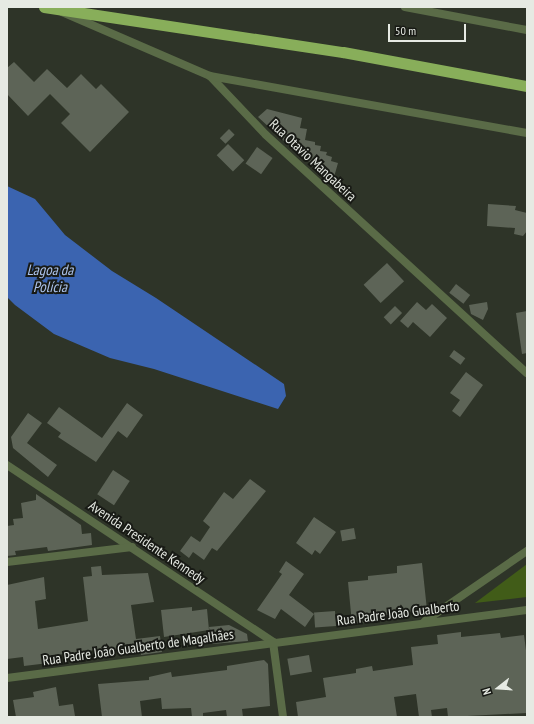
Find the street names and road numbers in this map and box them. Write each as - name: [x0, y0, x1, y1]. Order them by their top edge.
- street label: Rua Otavio Mangabeira: [266, 115, 360, 205]
- street label: Avenida Presidente Kennedy: [86, 497, 208, 587]
- street label: Rua Padre João Gualberto: [336, 597, 460, 629]
- street label: Rua Padre João Gualberto de Magalhães: [41, 625, 235, 669]

